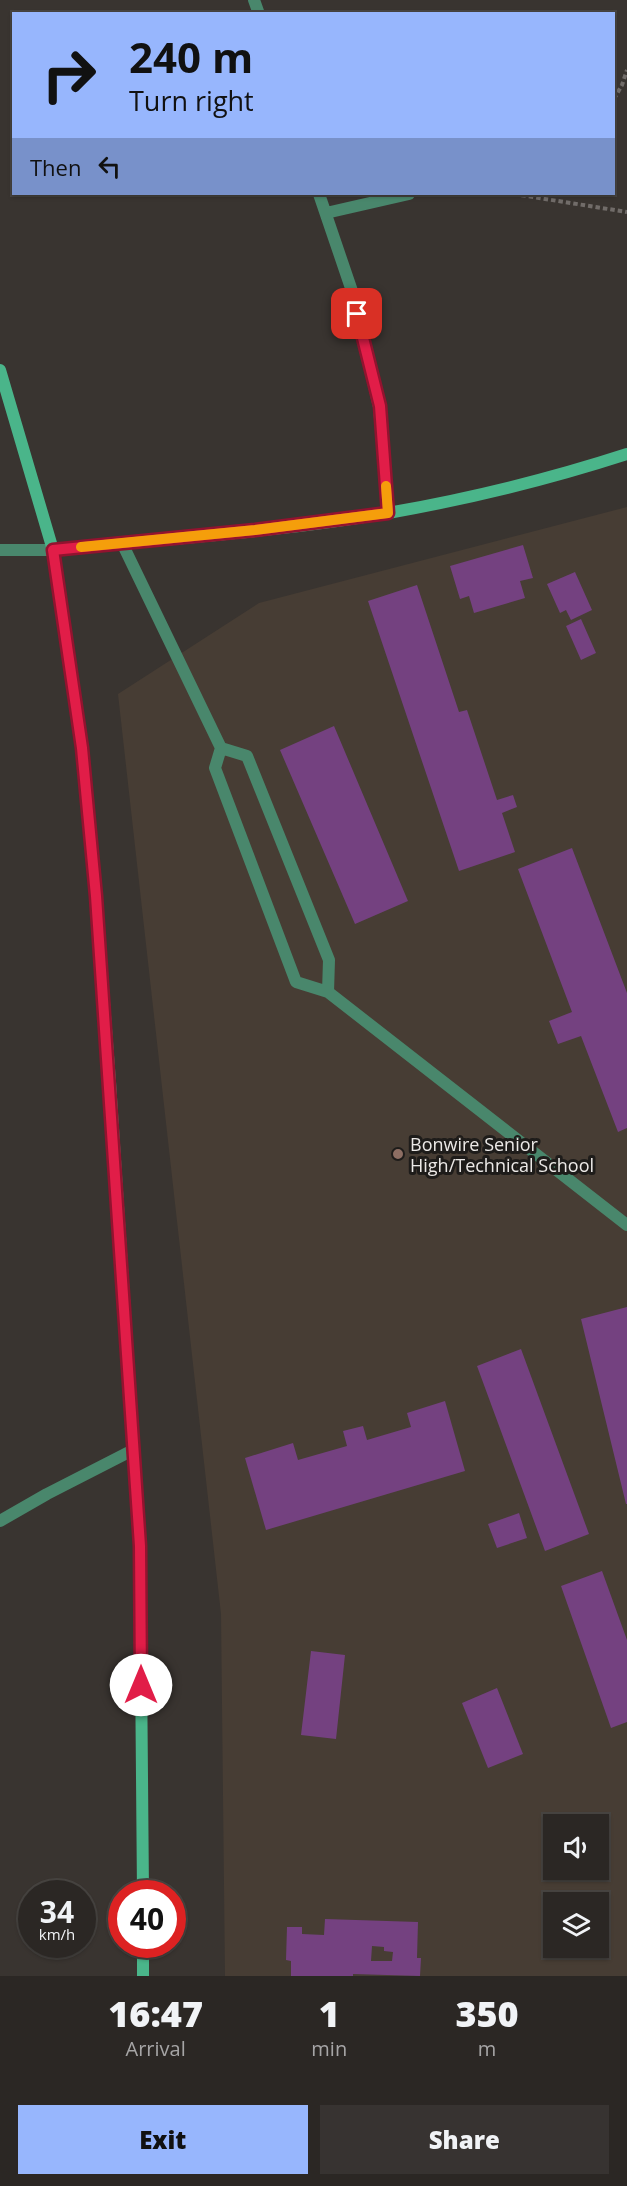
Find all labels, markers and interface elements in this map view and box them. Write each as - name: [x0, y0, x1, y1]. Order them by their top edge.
- text: 240 m: [129, 28, 253, 85]
- icon: right: [30, 36, 108, 114]
- text: Turn right: [129, 82, 254, 119]
- icon: left: [93, 150, 126, 183]
- text: Then: [30, 152, 81, 182]
- pin: [331, 288, 382, 339]
- icon: arrive: [340, 297, 373, 330]
- place label: Bonwire Senior High/Technical School: [410, 1132, 594, 1177]
- marker: Bonwire Senior High/Technical School: [391, 1147, 405, 1161]
- position arrow: [109, 1653, 173, 1717]
- map controls: [543, 1814, 609, 1958]
- button: sound: [543, 1814, 609, 1880]
- speed limit sign: 40: [108, 1880, 186, 1958]
- text: 34: [40, 1891, 74, 1932]
- button: layers: [543, 1892, 609, 1958]
- text: km/h: [39, 1924, 75, 1944]
- text: 16:47: [108, 1989, 203, 2038]
- text: 1: [319, 1989, 340, 2038]
- text: 350: [455, 1989, 519, 2038]
- text: Arrival: [126, 2035, 186, 2062]
- text: min: [311, 2035, 347, 2062]
- text: m: [478, 2035, 496, 2062]
- button: Exit: [18, 2105, 308, 2174]
- button: Share: [320, 2105, 609, 2174]

